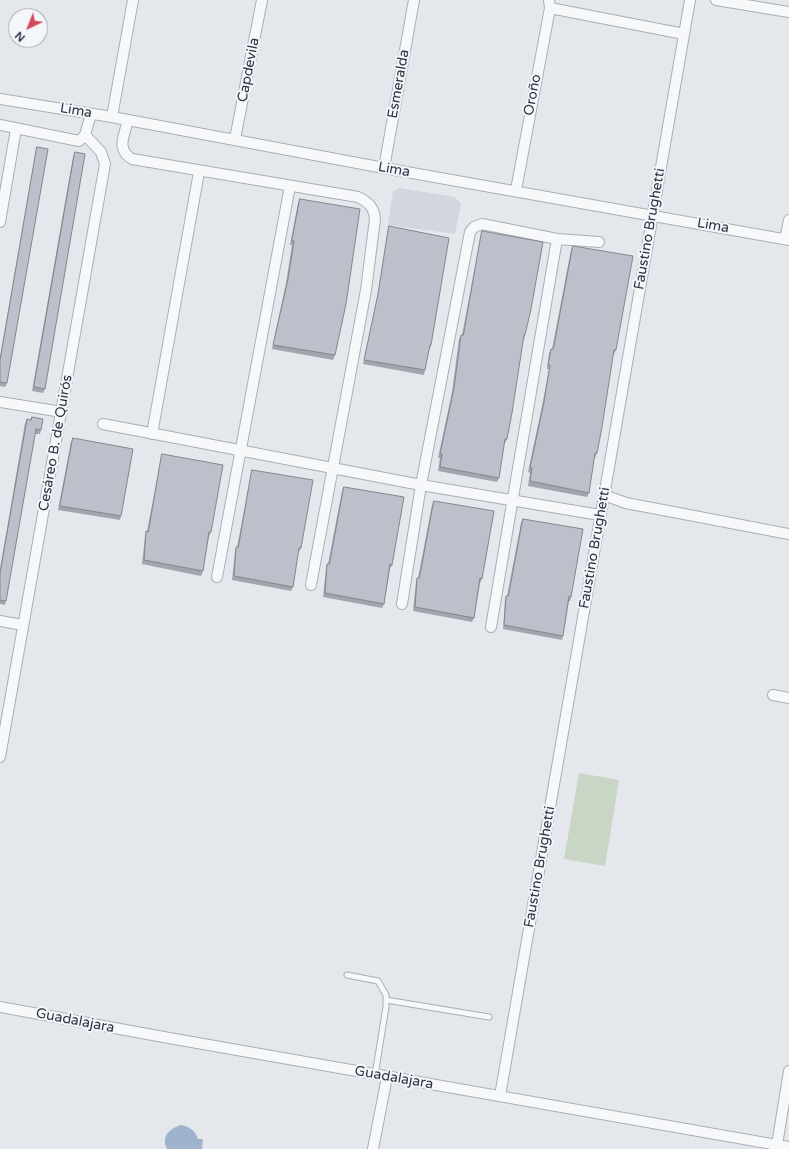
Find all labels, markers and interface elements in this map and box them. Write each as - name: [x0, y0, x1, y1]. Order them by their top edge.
- north arrow: [8, 8, 48, 48]
- text: N: [12, 29, 28, 44]
- street label: Capdevila: [235, 36, 263, 104]
- street label: Esmeralda: [385, 48, 413, 120]
- street label: Oroño: [521, 73, 545, 117]
- street label: Lima: [59, 100, 93, 122]
- street label: Lima: [377, 159, 411, 181]
- street label: Faustino Brughetti: [631, 167, 669, 291]
- street label: Lima: [696, 215, 730, 237]
- street label: Cesáreo B. de Quirós: [36, 373, 76, 513]
- street label: Faustino Brughetti: [576, 486, 614, 610]
- street label: Faustino Brughetti: [521, 805, 559, 929]
- street label: Guadalajara: [34, 1005, 116, 1037]
- street label: Guadalajara: [353, 1063, 435, 1093]

